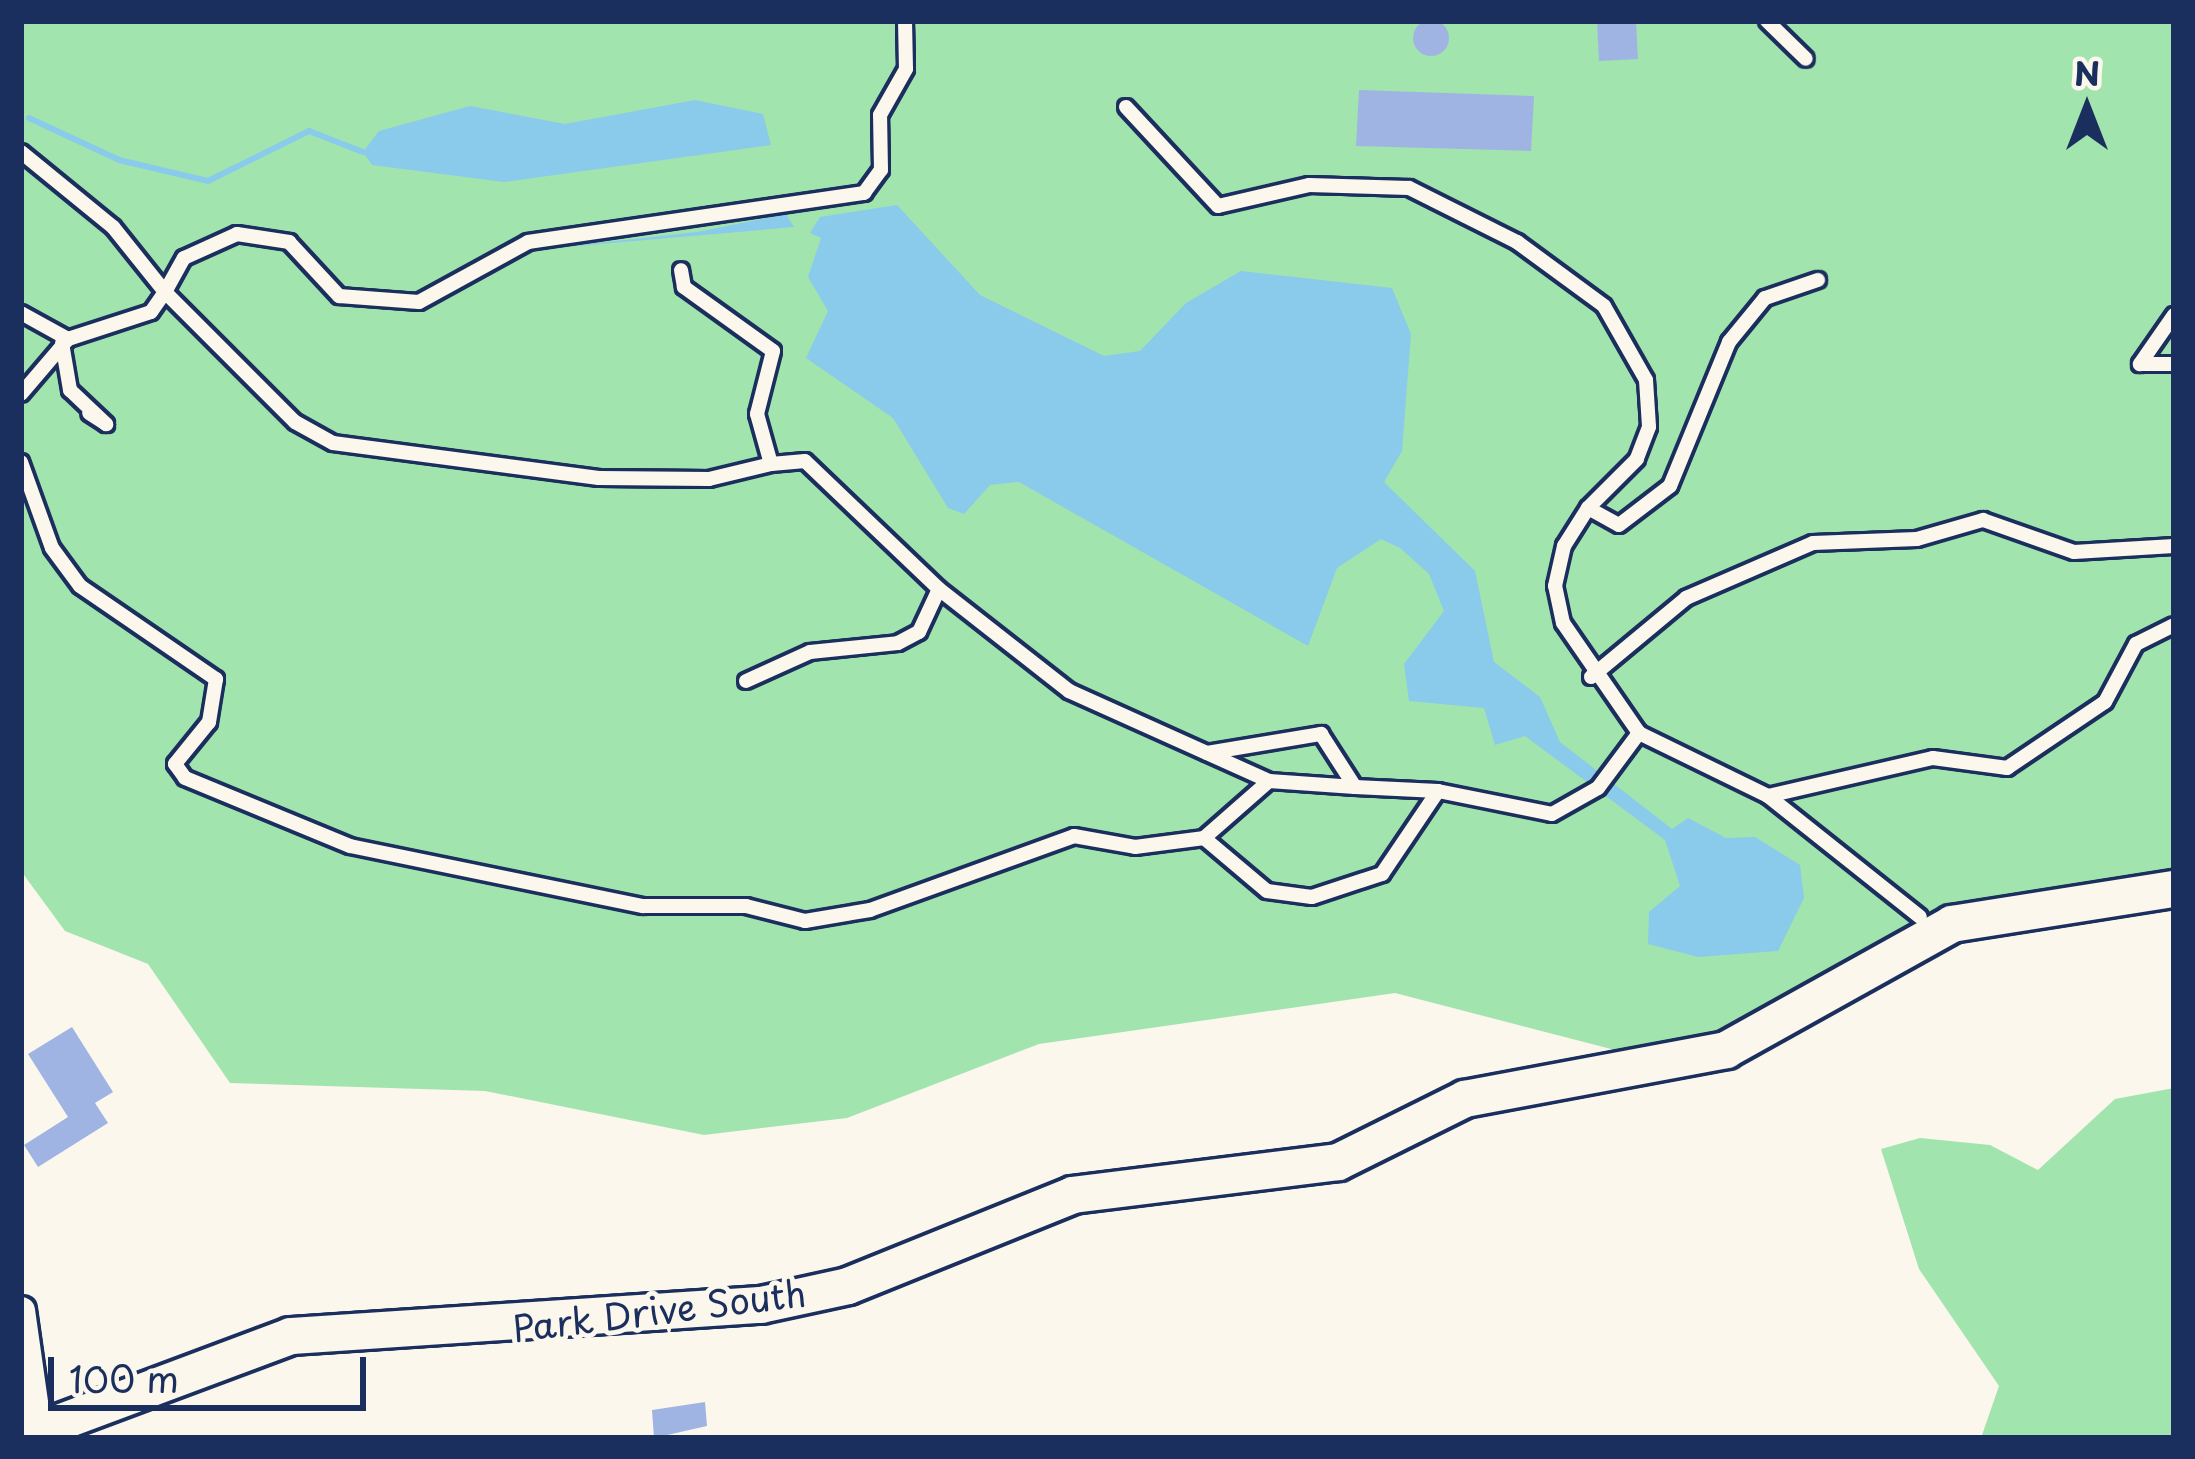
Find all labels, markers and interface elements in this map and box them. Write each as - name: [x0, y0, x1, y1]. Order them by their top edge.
- text: N: [2074, 47, 2100, 97]
- north arrow: [2027, 48, 2147, 168]
- street label: Park Drive South: [510, 1271, 808, 1349]
- scale bar: [54, 1333, 372, 1407]
- text: 100 m: [69, 1351, 179, 1405]

